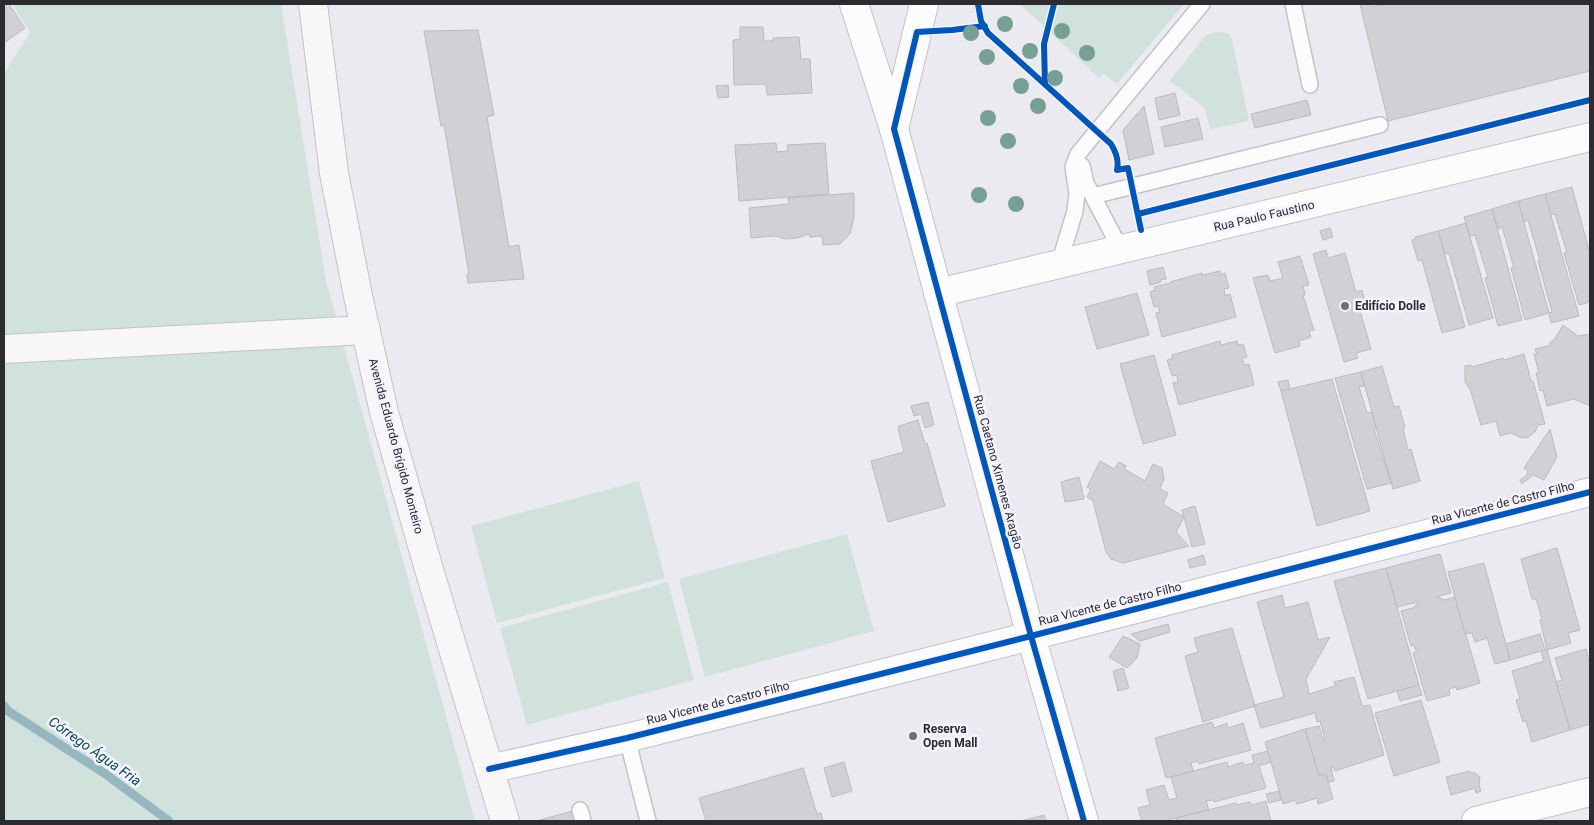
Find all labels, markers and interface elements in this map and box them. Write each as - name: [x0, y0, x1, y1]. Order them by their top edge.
- street label: Rua Paulo Faustino: [1212, 198, 1316, 234]
- place label: Edifício Dolle: [1355, 299, 1426, 313]
- marker: Edifício Dolle: [1339, 300, 1351, 312]
- street label: Avenida Eduardo Brígido Monteiro: [366, 357, 426, 536]
- street label: Rua Caetano Ximenes Aragão: [971, 393, 1025, 551]
- street label: Rua Vicente de Castro Filho: [1430, 478, 1576, 528]
- street label: Rua Vicente de Castro Filho: [1037, 579, 1183, 629]
- street label: Rua Vicente de Castro Filho: [645, 678, 791, 728]
- water label: Córrego Água Fria: [46, 712, 145, 789]
- place label: Reserva Open Mall: [923, 722, 978, 750]
- marker: Reserva Open Mall: [907, 730, 919, 742]

